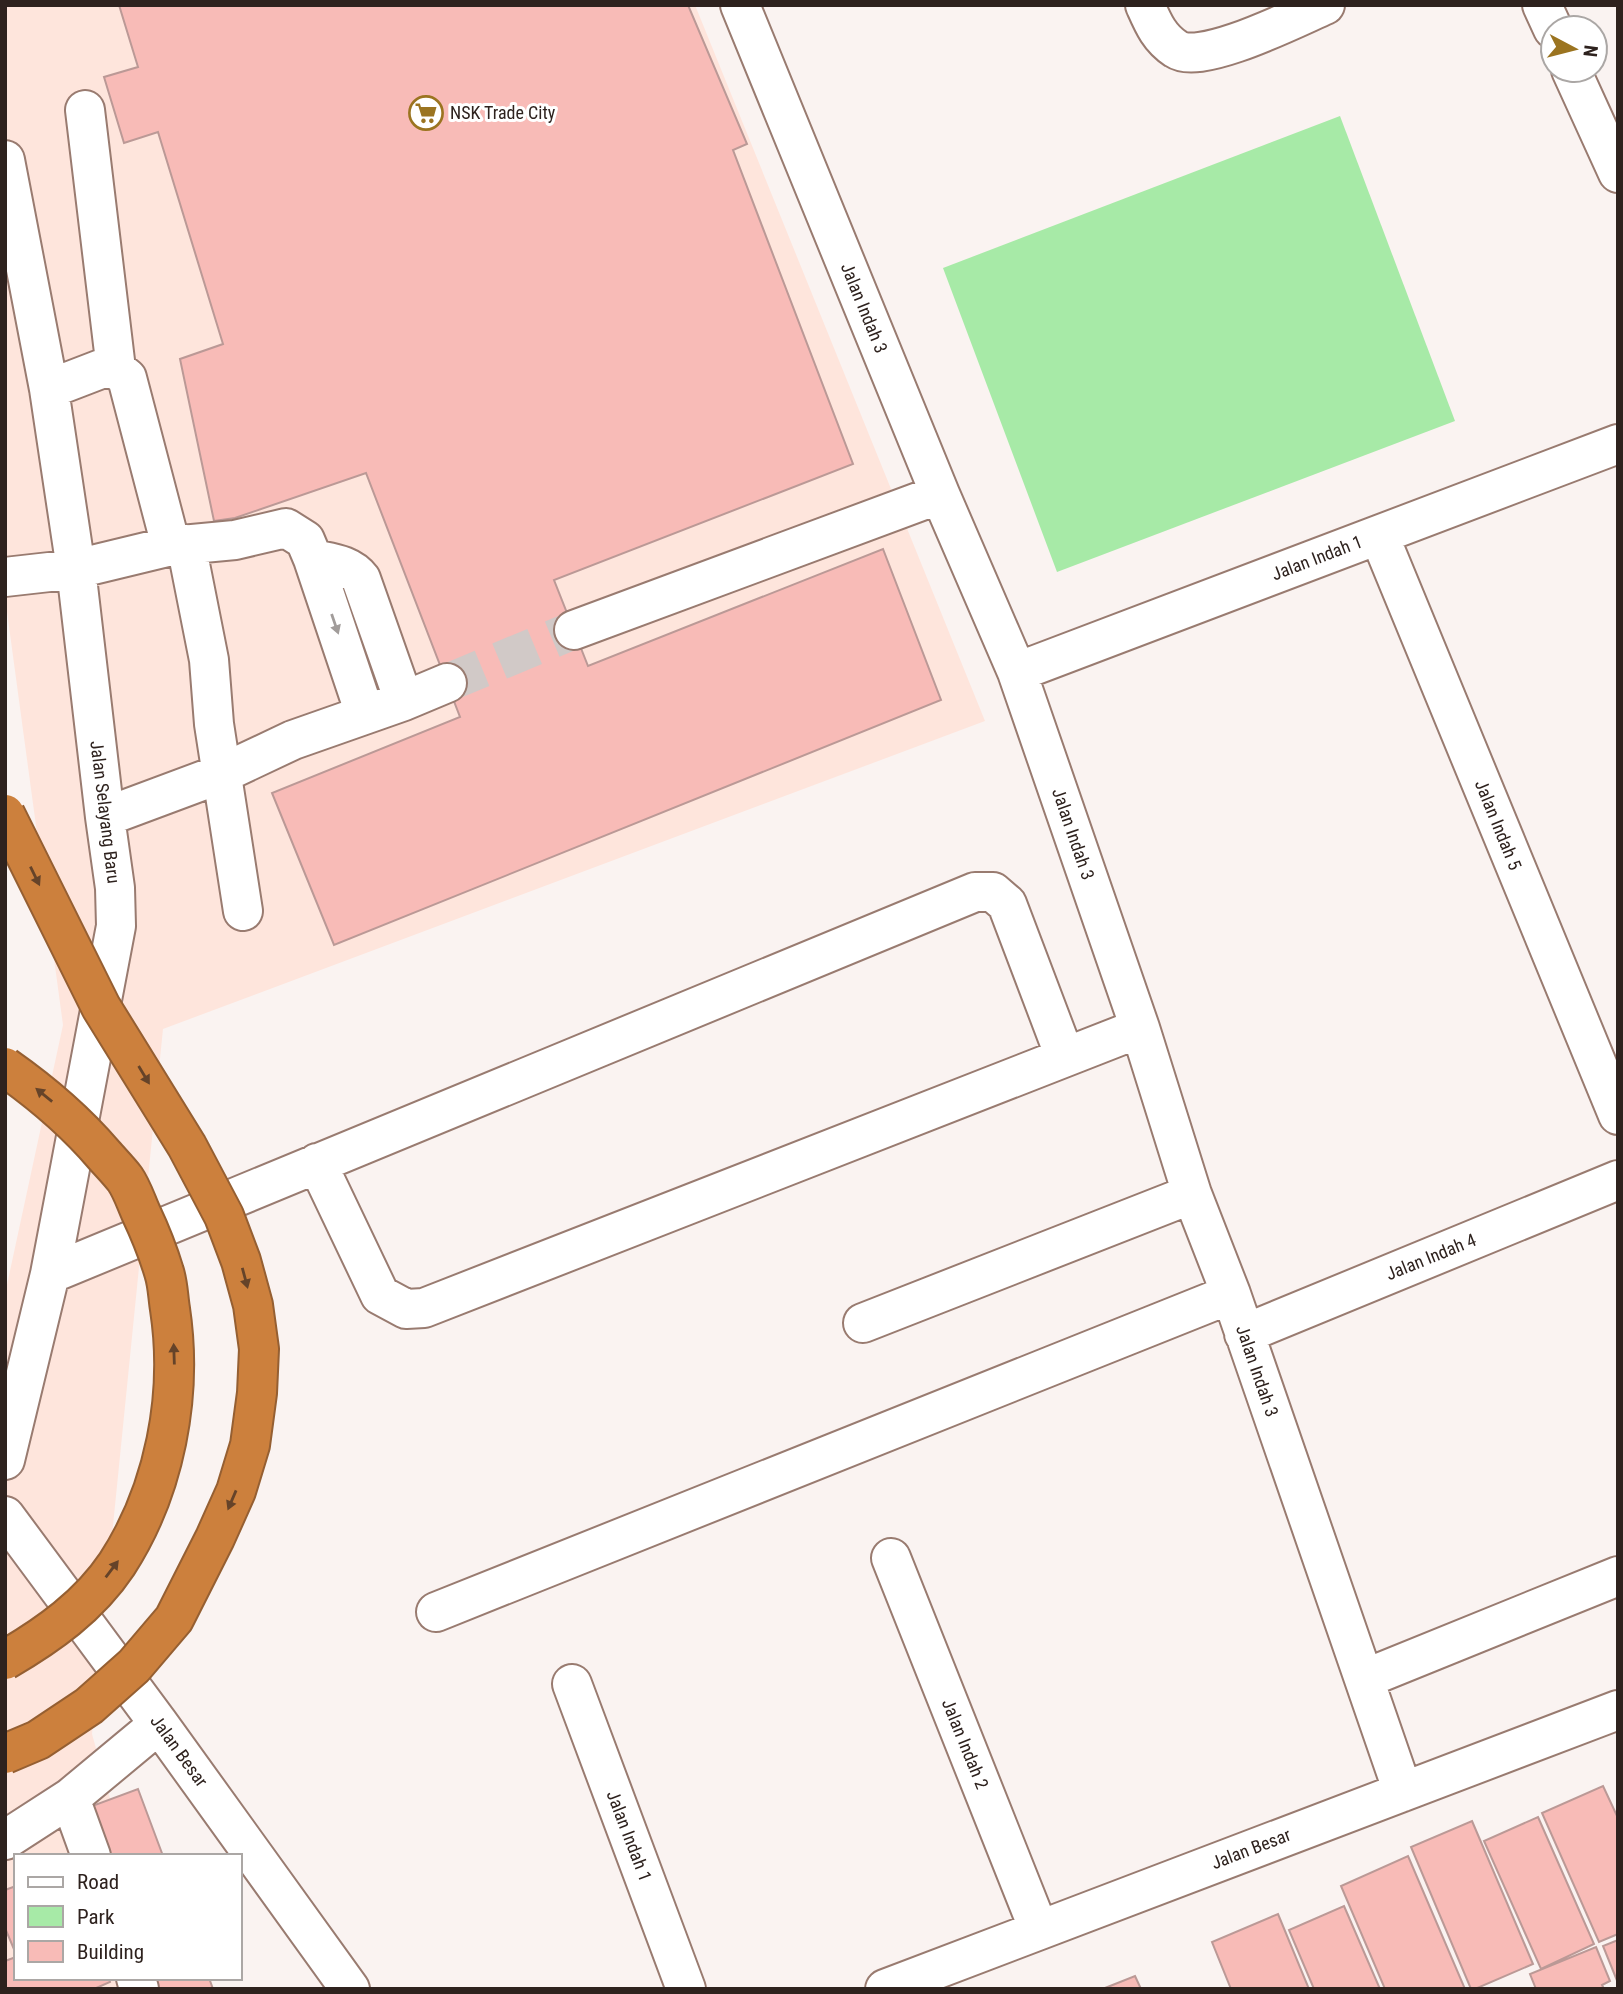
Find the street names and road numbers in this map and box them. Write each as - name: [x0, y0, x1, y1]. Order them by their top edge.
- street label: Jalan Indah 3: [837, 260, 892, 356]
- street label: Jalan Indah 1: [1269, 531, 1365, 584]
- street label: Jalan Selayang Baru: [86, 739, 125, 885]
- street label: Jalan Indah 5: [1471, 777, 1526, 873]
- street label: Jalan Indah 3: [1048, 785, 1099, 882]
- street label: Jalan Indah 4: [1383, 1229, 1479, 1284]
- street label: Jalan Indah 3: [1232, 1322, 1283, 1419]
- street label: Jalan Indah 2: [938, 1696, 993, 1792]
- street label: Jalan Besar: [146, 1711, 213, 1791]
- street label: Jalan Indah 1: [603, 1788, 656, 1884]
- street label: Jalan Besar: [1208, 1824, 1294, 1873]

